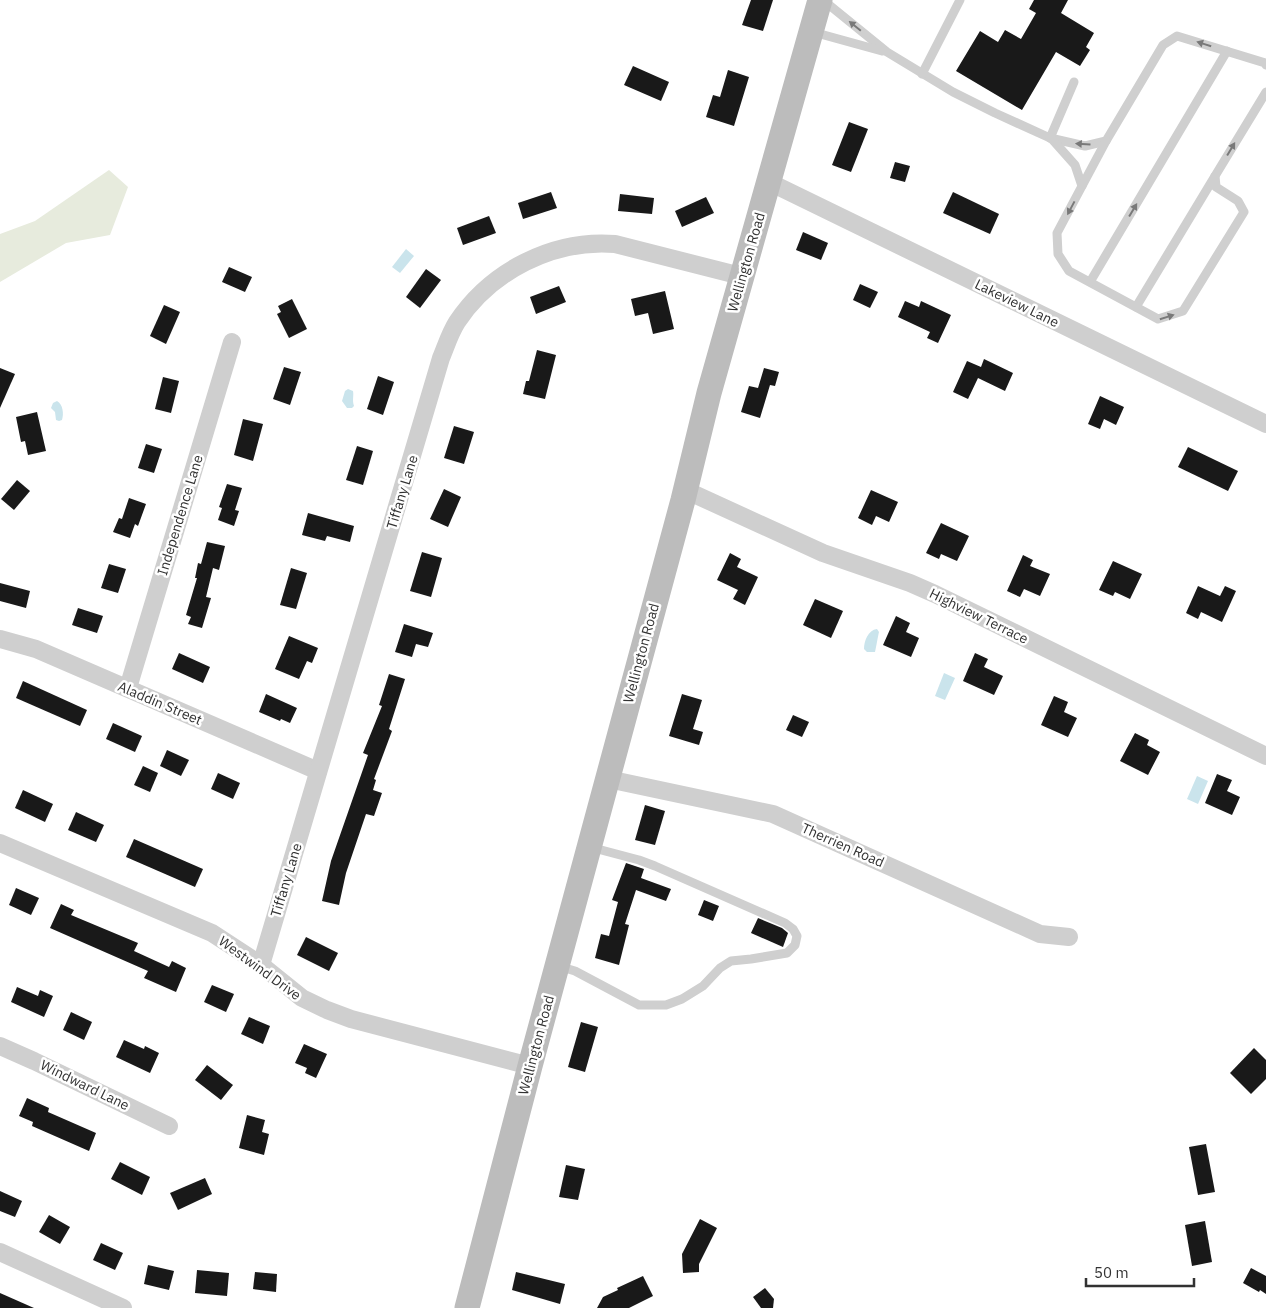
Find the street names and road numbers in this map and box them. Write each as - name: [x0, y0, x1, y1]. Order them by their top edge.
- street label: Wellington Road: [723, 210, 769, 314]
- street label: Lakeview Lane: [972, 275, 1062, 331]
- street label: Independence Lane: [153, 452, 207, 577]
- street label: Tiffany Lane: [382, 453, 422, 531]
- street label: Highview Terrace: [927, 584, 1032, 648]
- street label: Wellington Road: [619, 601, 663, 705]
- street label: Aladdin Street: [115, 677, 205, 729]
- street label: Therrien Road: [799, 819, 887, 871]
- street label: Tiffany Lane: [266, 841, 306, 919]
- street label: Westwind Drive: [215, 932, 305, 1004]
- street label: Wellington Road: [514, 993, 558, 1097]
- street label: Windward Lane: [38, 1056, 133, 1114]

